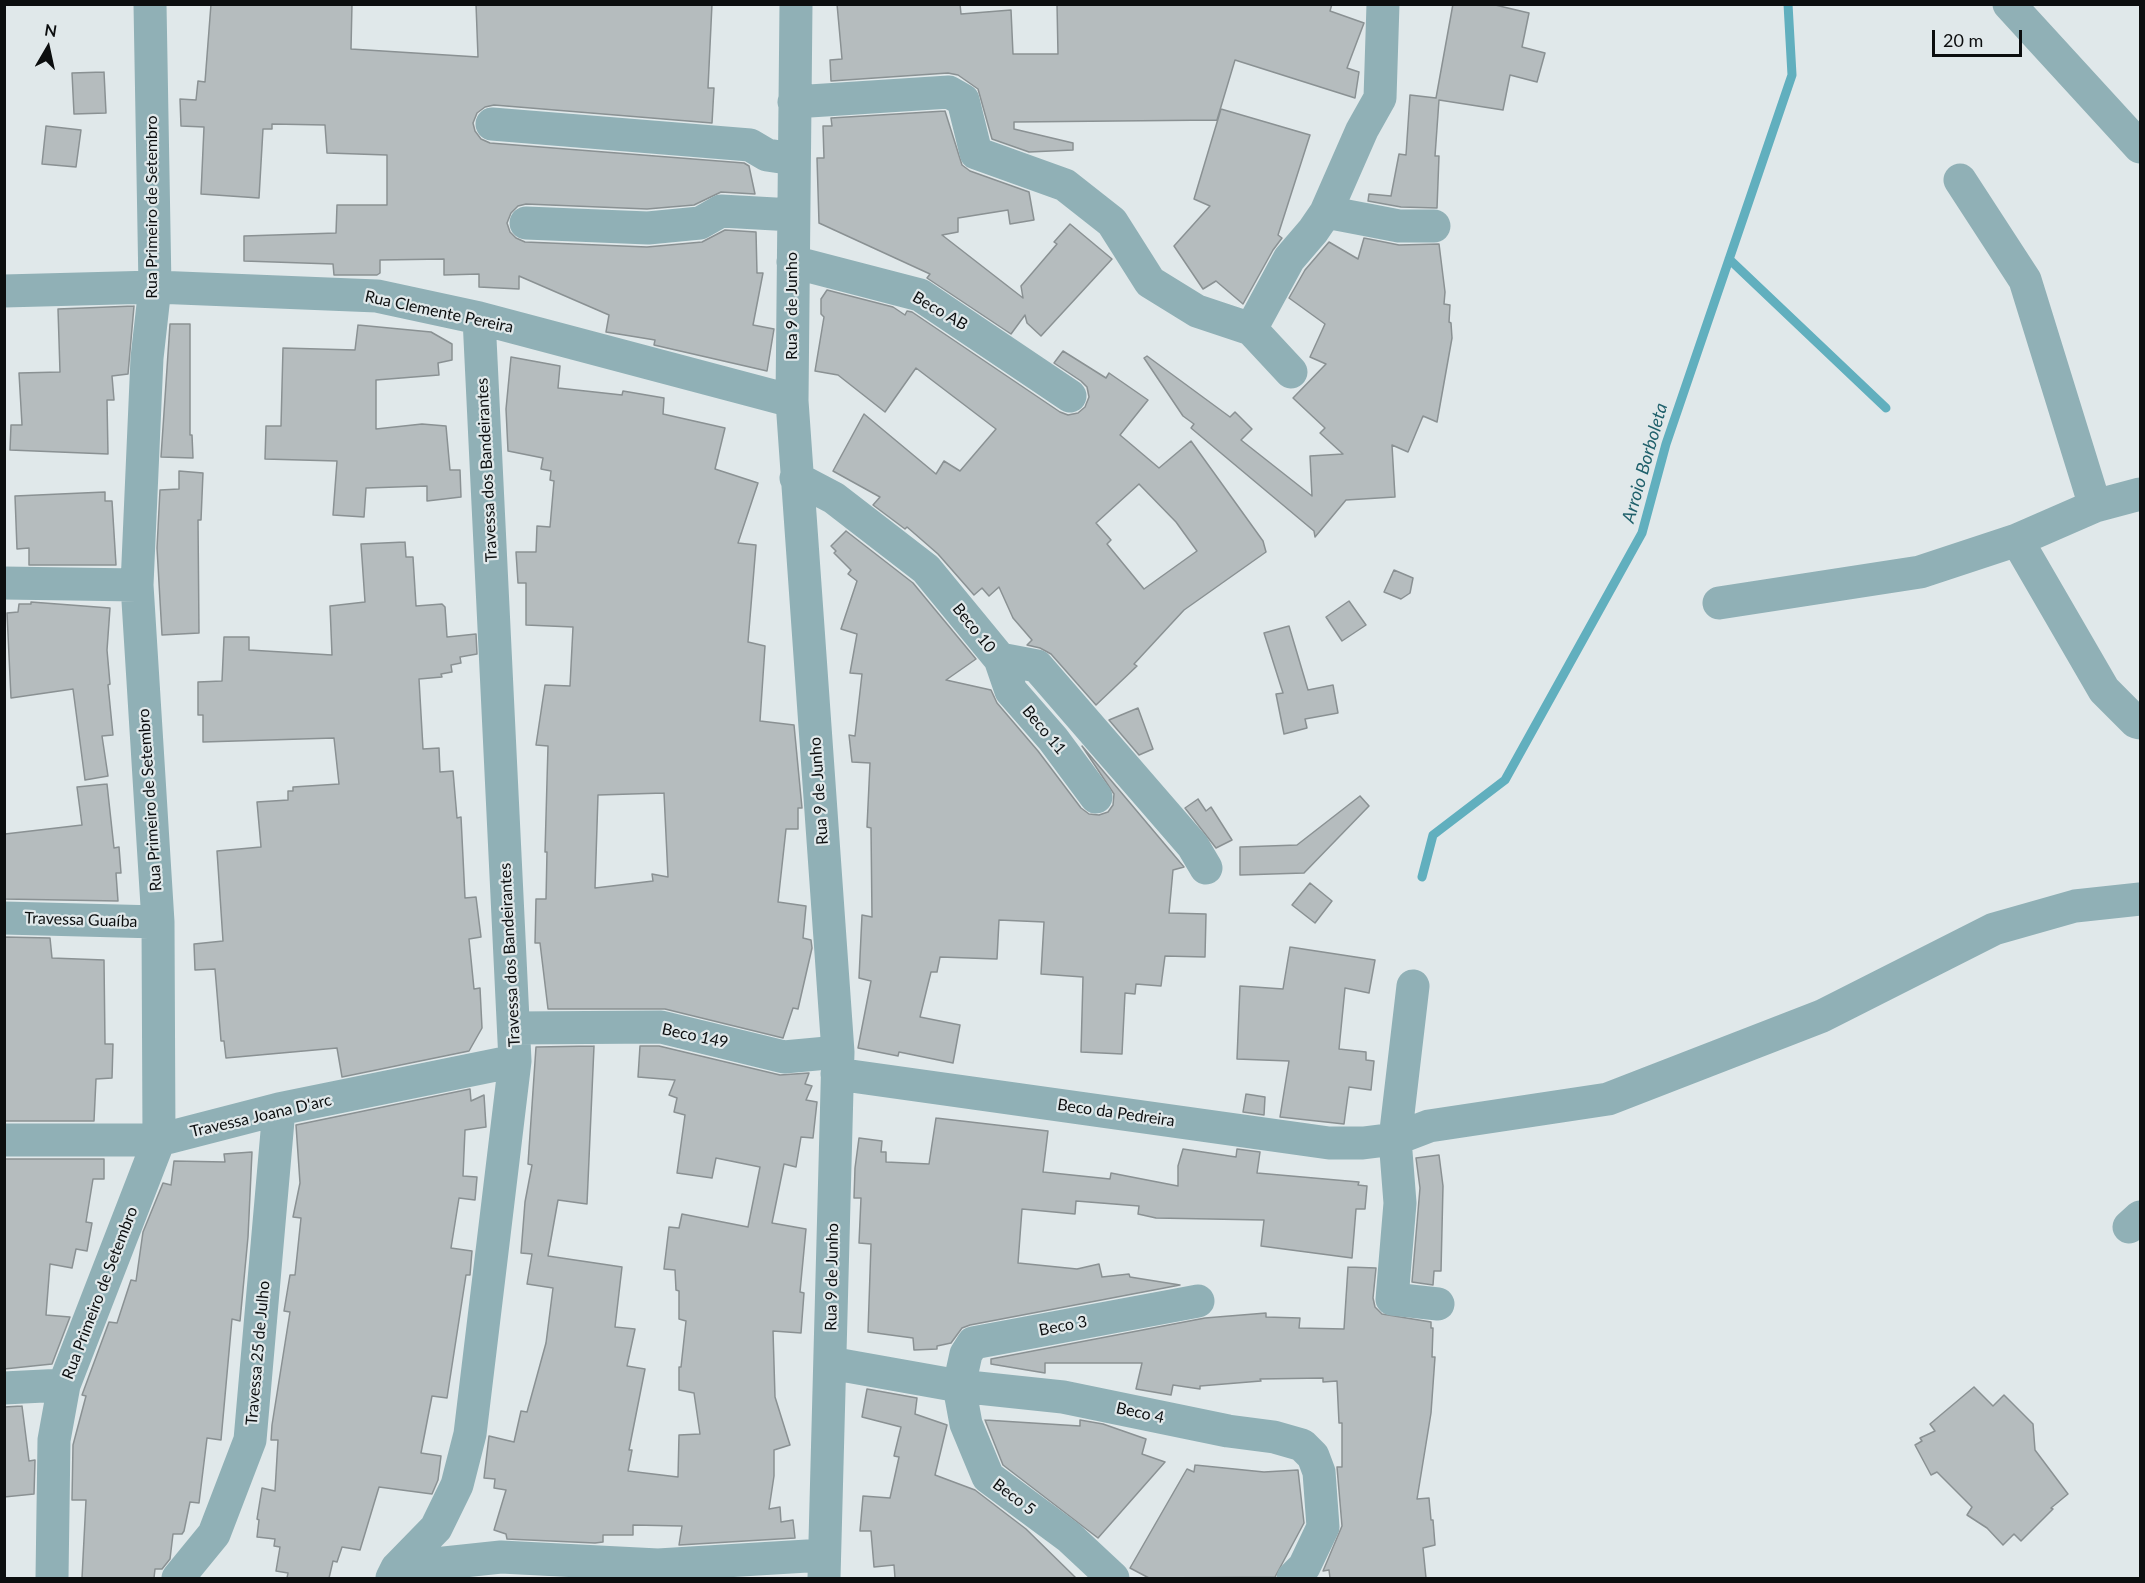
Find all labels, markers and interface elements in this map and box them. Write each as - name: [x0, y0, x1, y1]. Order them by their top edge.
- north arrow: [18, 18, 78, 78]
- scale bar: [1935, 18, 2025, 56]
- text: N: [43, 19, 58, 40]
- text: 20 m: [1943, 29, 1983, 51]
- street label: Rua Primeiro de Setembro: [142, 115, 162, 299]
- street label: Rua 9 de Junho: [782, 252, 802, 360]
- street label: Rua Clemente Pereira: [363, 287, 515, 337]
- street label: Beco AB: [909, 288, 971, 334]
- street label: Travessa dos Bandeirantes: [473, 377, 501, 563]
- water label: Arroio Borboleta: [1618, 401, 1672, 525]
- street label: Beco 10: [948, 599, 1000, 657]
- street label: Beco 11: [1018, 702, 1070, 758]
- street label: Rua Primeiro de Setembro: [134, 708, 166, 892]
- street label: Rua 9 de Junho: [806, 736, 832, 846]
- street label: Travessa dos Bandeirantes: [496, 862, 524, 1048]
- street label: Travessa Guaíba: [24, 908, 138, 932]
- street label: Beco 149: [660, 1020, 730, 1052]
- street label: Travessa Joana D'arc: [189, 1090, 333, 1142]
- street label: Beco da Pedreira: [1056, 1095, 1176, 1131]
- street label: Rua Primeiro de Setembro: [58, 1204, 142, 1382]
- street label: Rua 9 de Junho: [821, 1223, 843, 1331]
- street label: Travessa 25 de Julho: [242, 1280, 274, 1426]
- street label: Beco 3: [1037, 1312, 1089, 1340]
- street label: Beco 4: [1114, 1399, 1166, 1427]
- street label: Beco 5: [989, 1475, 1039, 1519]

